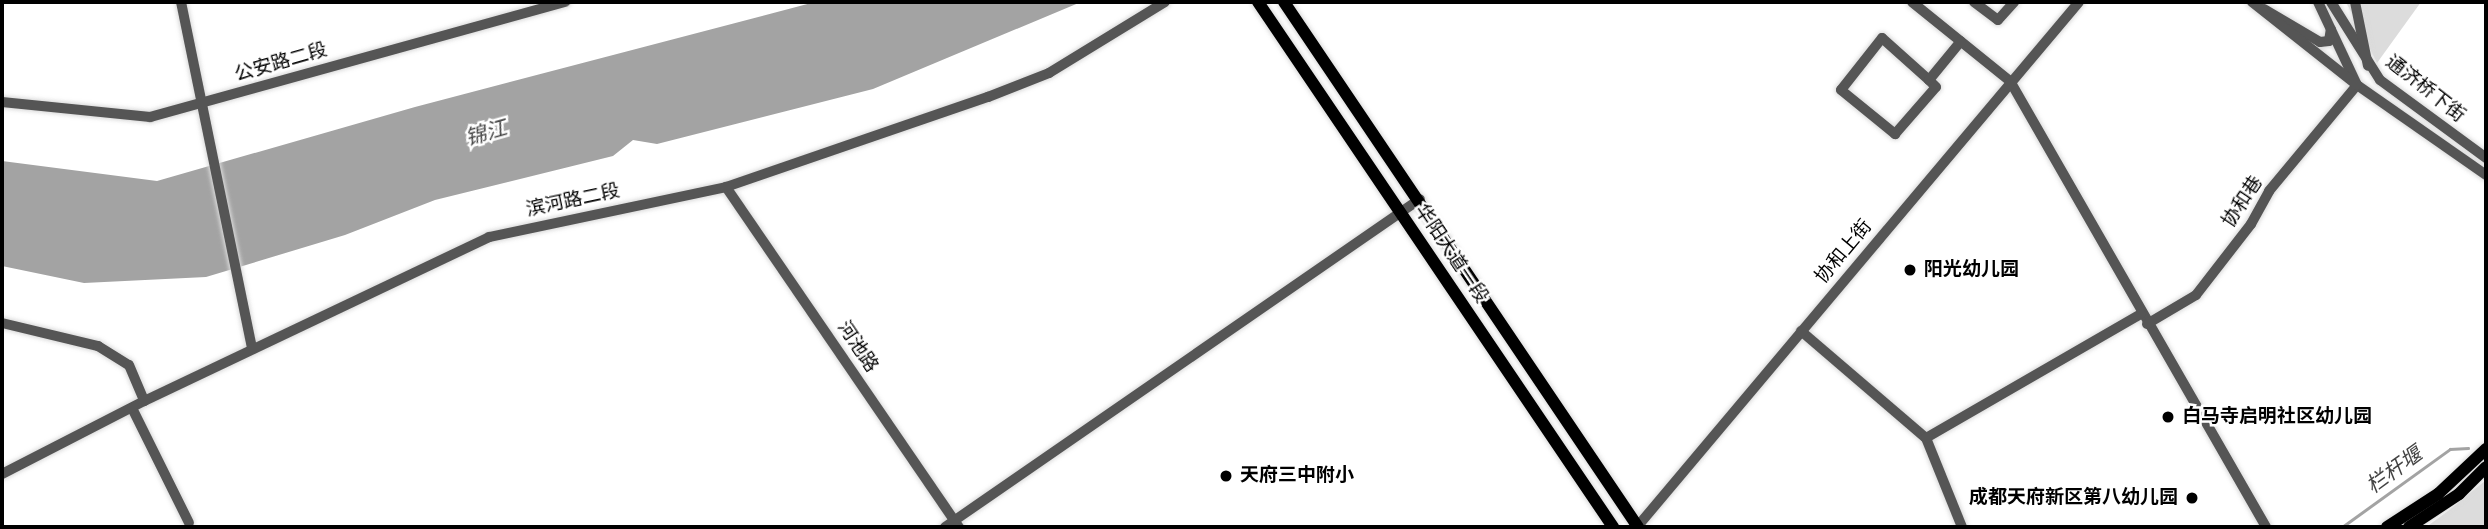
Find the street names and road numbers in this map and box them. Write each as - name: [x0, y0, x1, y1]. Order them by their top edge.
- street label: 公安路二段: [232, 39, 330, 87]
- street label: 通济桥下街: [2381, 51, 2469, 127]
- street label: 协和巷: [2218, 172, 2268, 232]
- street label: 滨河路二段: [524, 180, 622, 222]
- street label: 华阳大道一段: [1410, 200, 1492, 308]
- street label: 协和上街: [1811, 216, 1877, 288]
- street label: 河池路: [832, 317, 882, 377]

